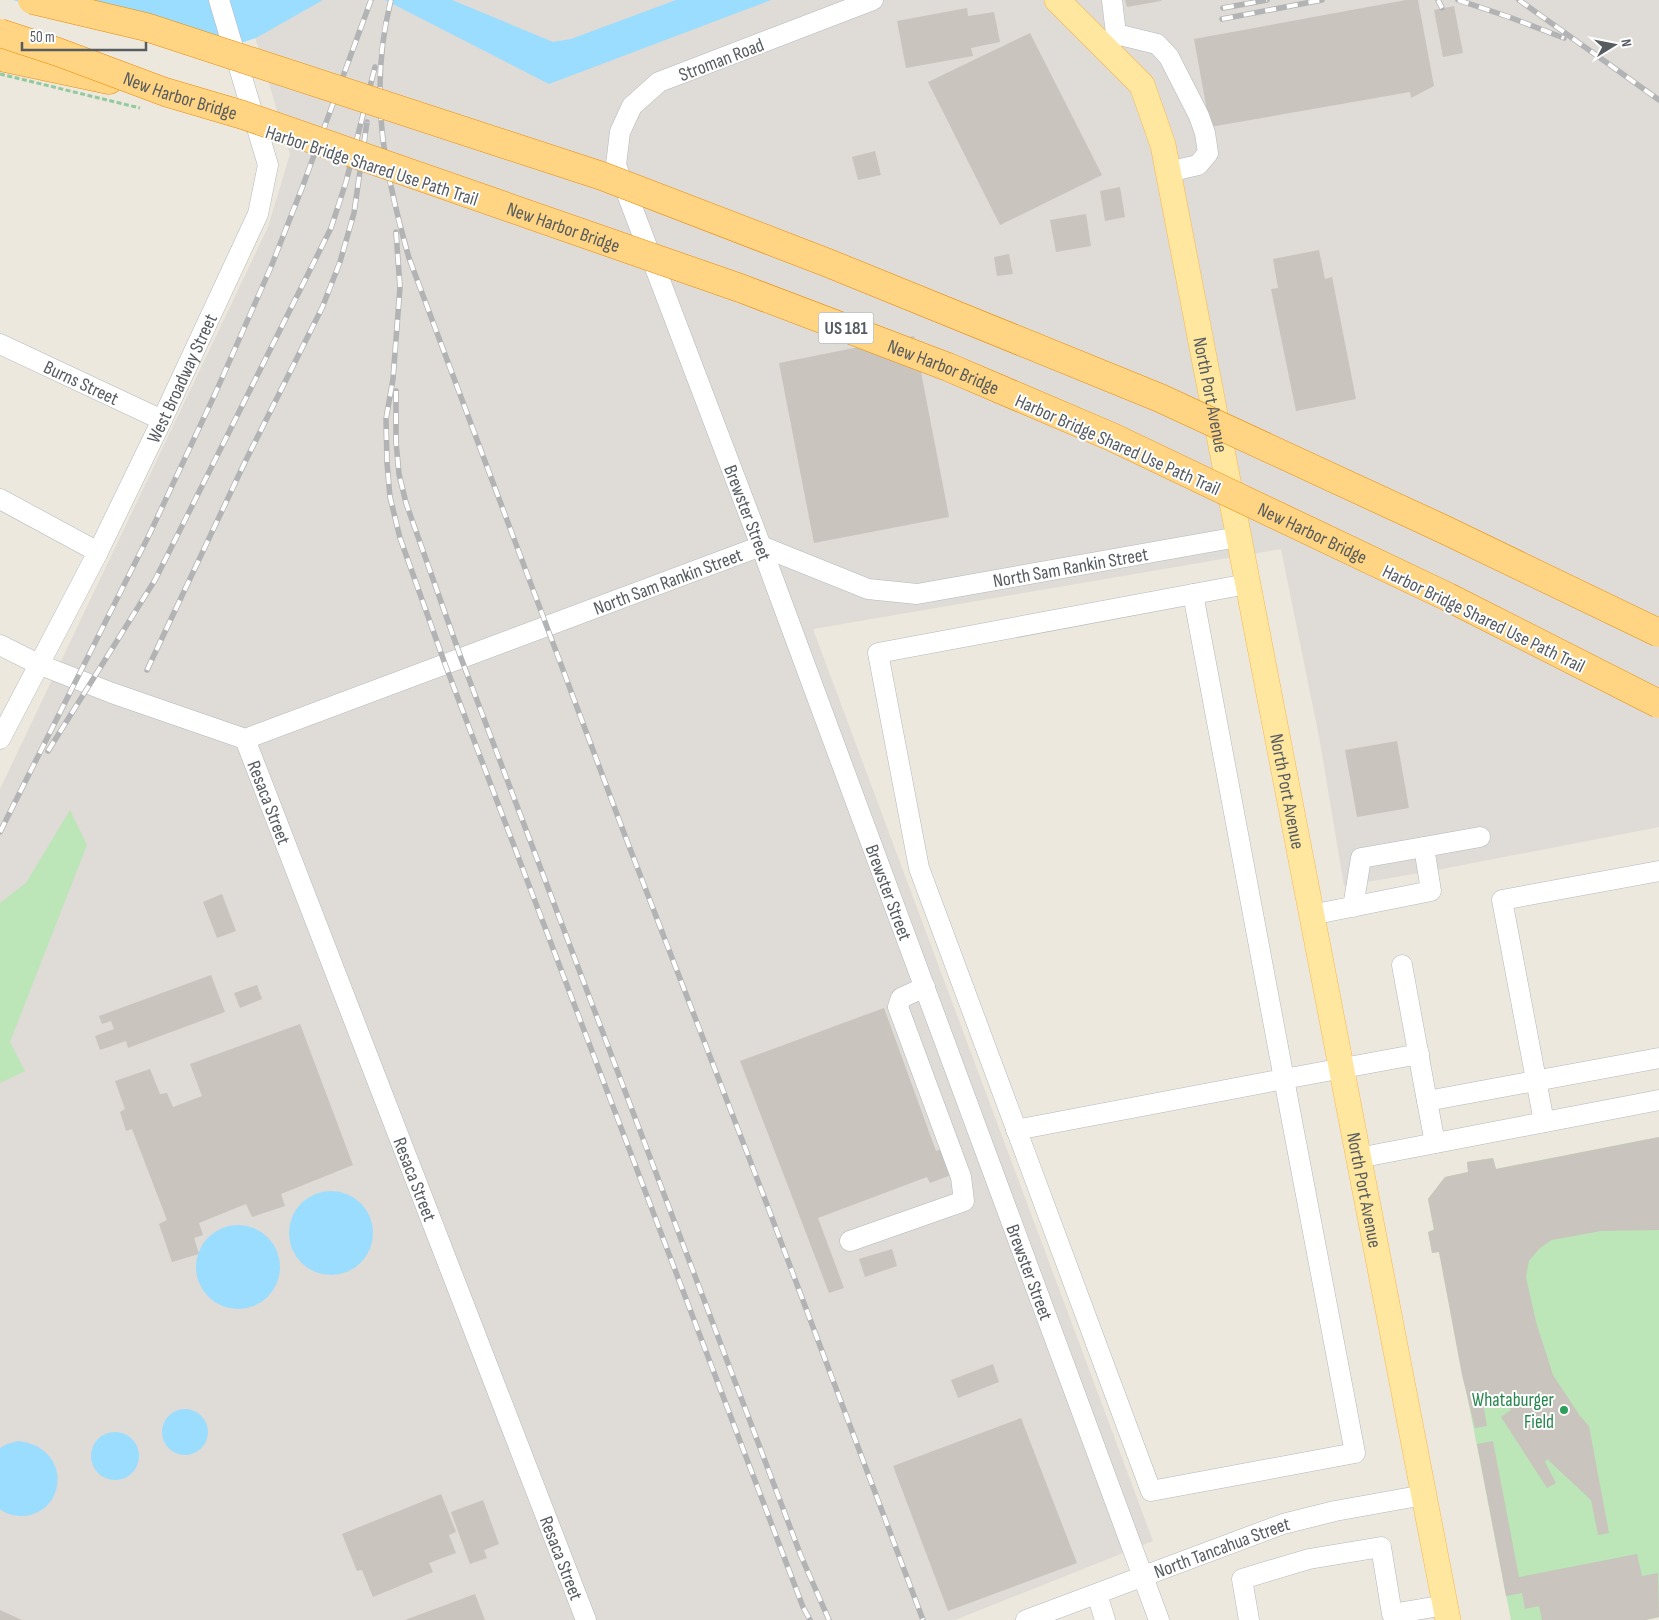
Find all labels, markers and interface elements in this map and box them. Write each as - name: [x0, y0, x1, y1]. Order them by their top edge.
- scale bar: [22, 20, 146, 52]
- north arrow: [1589, 20, 1639, 70]
- text: 50 m: [30, 28, 55, 47]
- street label: Stroman Road: [676, 34, 767, 87]
- text: N: [1617, 38, 1635, 48]
- street label: New Harbor Bridge: [120, 67, 240, 126]
- street label: Harbor Bridge Shared Use Path Trail: [262, 121, 481, 212]
- street label: New Harbor Bridge: [503, 198, 623, 258]
- street label: West Broadway Street: [143, 310, 223, 447]
- road number: US 181: [818, 312, 874, 343]
- street label: New Harbor Bridge: [884, 335, 1002, 400]
- street label: North Port Avenue: [1187, 335, 1232, 455]
- street label: Burns Street: [40, 356, 122, 411]
- street label: Harbor Bridge Shared Use Path Trail: [1011, 390, 1224, 501]
- street label: Brewster Street: [718, 462, 775, 564]
- street label: New Harbor Bridge: [1254, 498, 1370, 570]
- street label: North Sam Rankin Street: [991, 543, 1150, 593]
- street label: North Sam Rankin Street: [591, 544, 746, 621]
- street label: Harbor Bridge Shared Use Path Trail: [1378, 560, 1588, 678]
- street label: North Port Avenue: [1264, 732, 1309, 851]
- street label: Resaca Street: [242, 758, 295, 848]
- street label: Brewster Street: [860, 842, 916, 944]
- street label: North Port Avenue: [1341, 1130, 1386, 1250]
- street label: Resaca Street: [387, 1134, 441, 1225]
- street label: Brewster Street: [1000, 1221, 1057, 1324]
- place label: Whataburger Field: [1472, 1389, 1555, 1434]
- marker: Whataburger Field: [1558, 1404, 1570, 1416]
- street label: Resaca Street: [534, 1513, 587, 1604]
- street label: North Tancahua Street: [1151, 1513, 1293, 1584]

